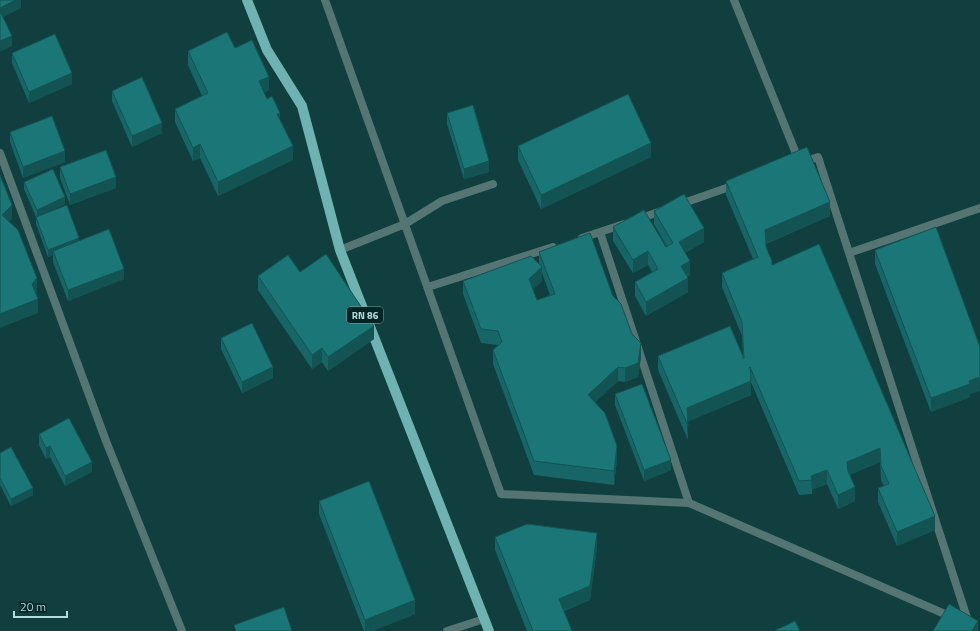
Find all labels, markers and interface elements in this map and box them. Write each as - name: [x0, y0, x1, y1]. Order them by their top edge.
- road number: RN 86: [347, 307, 383, 323]
- scale bar: [14, 593, 67, 619]
- text: 20 m: [20, 597, 46, 616]

